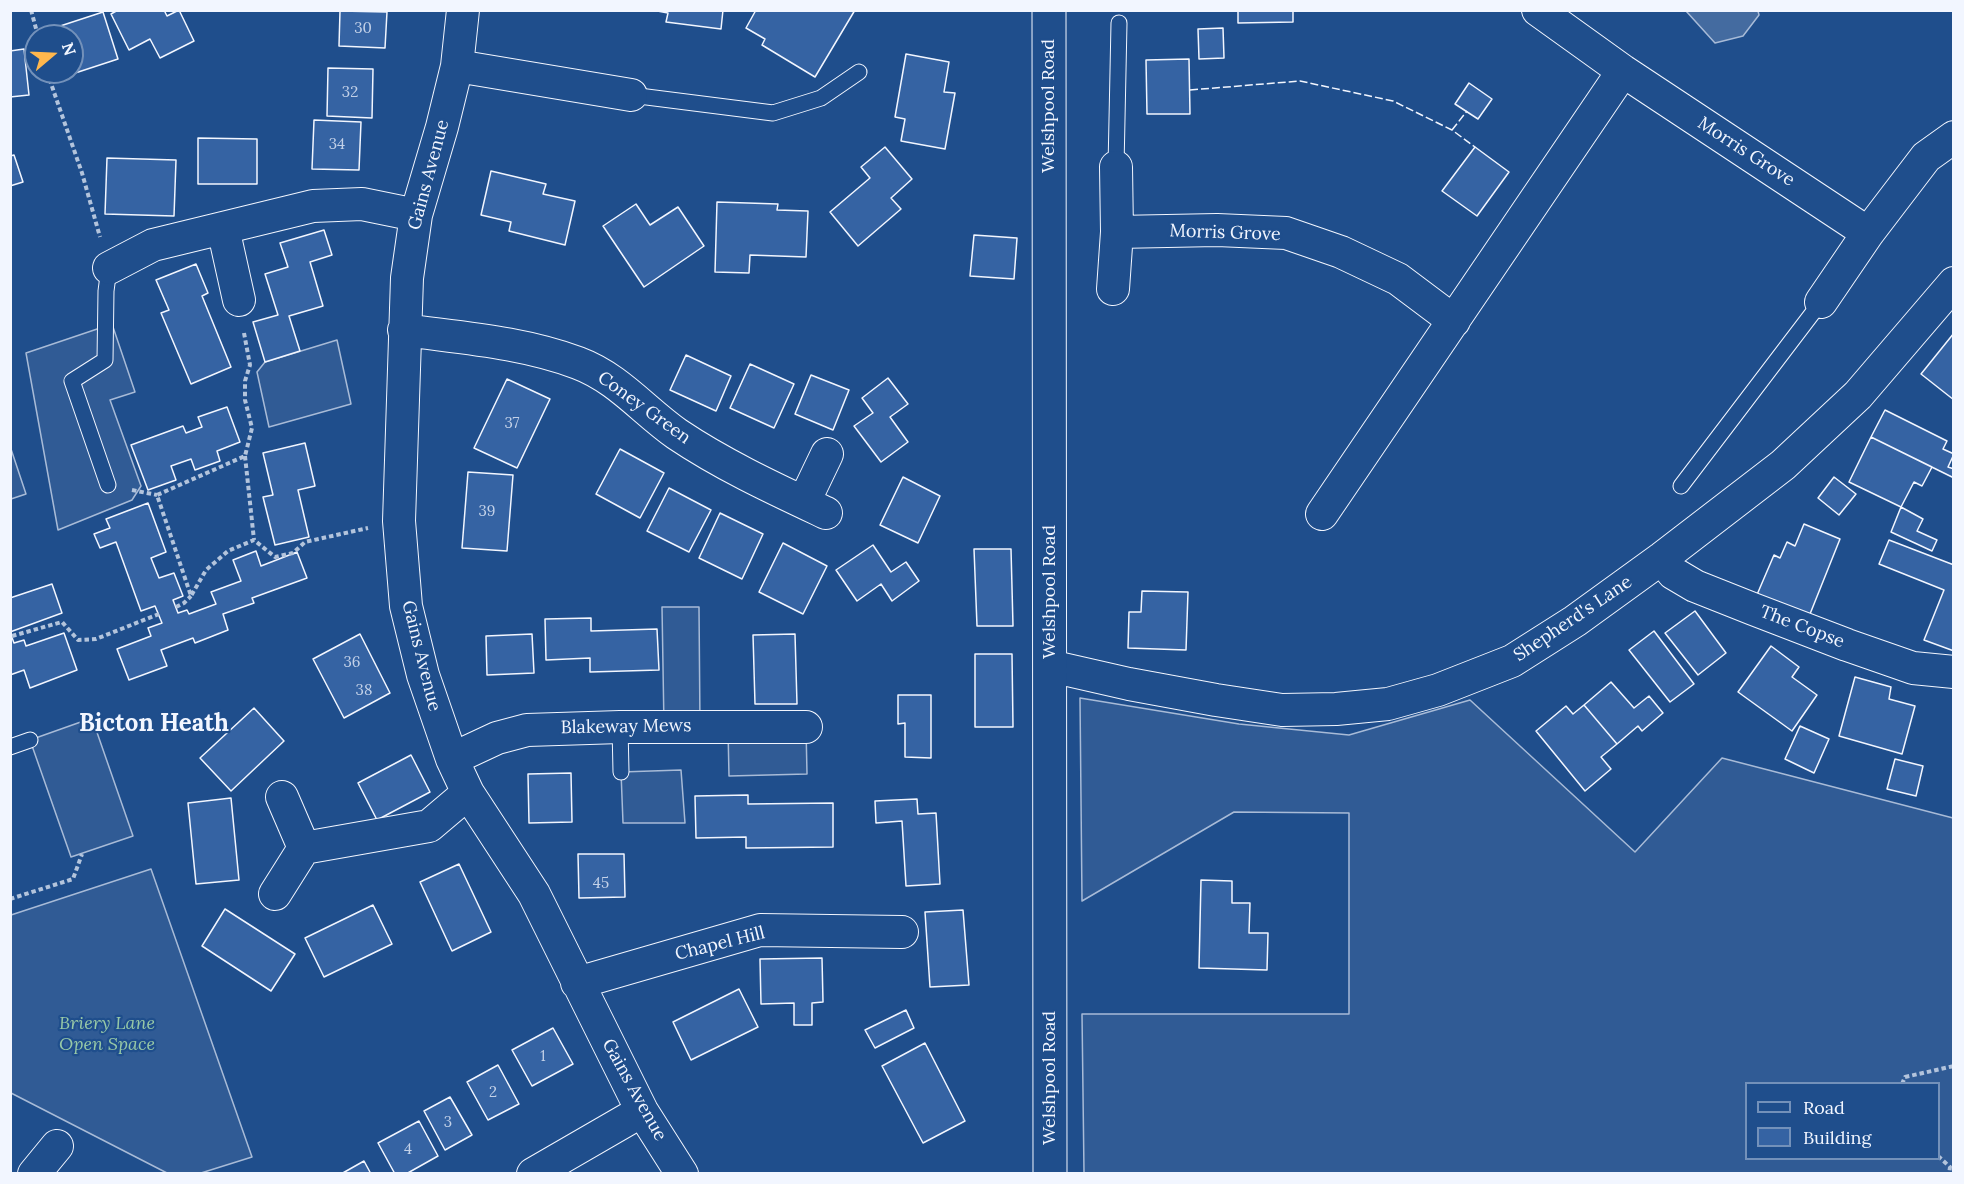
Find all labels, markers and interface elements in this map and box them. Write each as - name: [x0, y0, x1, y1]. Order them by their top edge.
- house number: 30: [354, 20, 372, 38]
- north arrow: [24, 24, 84, 84]
- street label: Welshpool Road: [1038, 39, 1060, 173]
- text: N: [58, 40, 81, 58]
- house number: 32: [342, 84, 358, 102]
- street label: Morris Grove: [1693, 113, 1799, 191]
- street label: Gains Avenue: [404, 118, 454, 232]
- house number: 34: [329, 136, 345, 154]
- street label: Morris Grove: [1169, 220, 1281, 246]
- street label: Coney Green: [593, 367, 695, 449]
- house number: 37: [505, 415, 519, 433]
- house number: 39: [478, 503, 496, 521]
- street label: Welshpool Road: [1039, 525, 1061, 659]
- street label: Shepherd's Lane: [1510, 571, 1636, 667]
- street label: Gains Avenue: [397, 599, 445, 713]
- street label: The Copse: [1757, 601, 1847, 653]
- house number: 36: [343, 654, 361, 672]
- house number: 38: [356, 682, 372, 700]
- district label: Bicton Heath: [79, 710, 229, 738]
- street label: Blakeway Mews: [560, 715, 692, 739]
- house number: 45: [593, 875, 609, 893]
- street label: Chapel Hill: [673, 922, 767, 966]
- street label: Welshpool Road: [1039, 1011, 1061, 1145]
- park label: Briery Lane Open Space: [59, 1013, 155, 1056]
- street label: Gains Avenue: [597, 1035, 671, 1145]
- house number: 1: [540, 1048, 546, 1066]
- legend: [1745, 1082, 1940, 1160]
- house number: 2: [489, 1084, 497, 1102]
- text: Road: [1803, 1096, 1845, 1119]
- house number: 3: [444, 1114, 452, 1132]
- text: Building: [1803, 1126, 1871, 1149]
- house number: 4: [404, 1141, 412, 1159]

